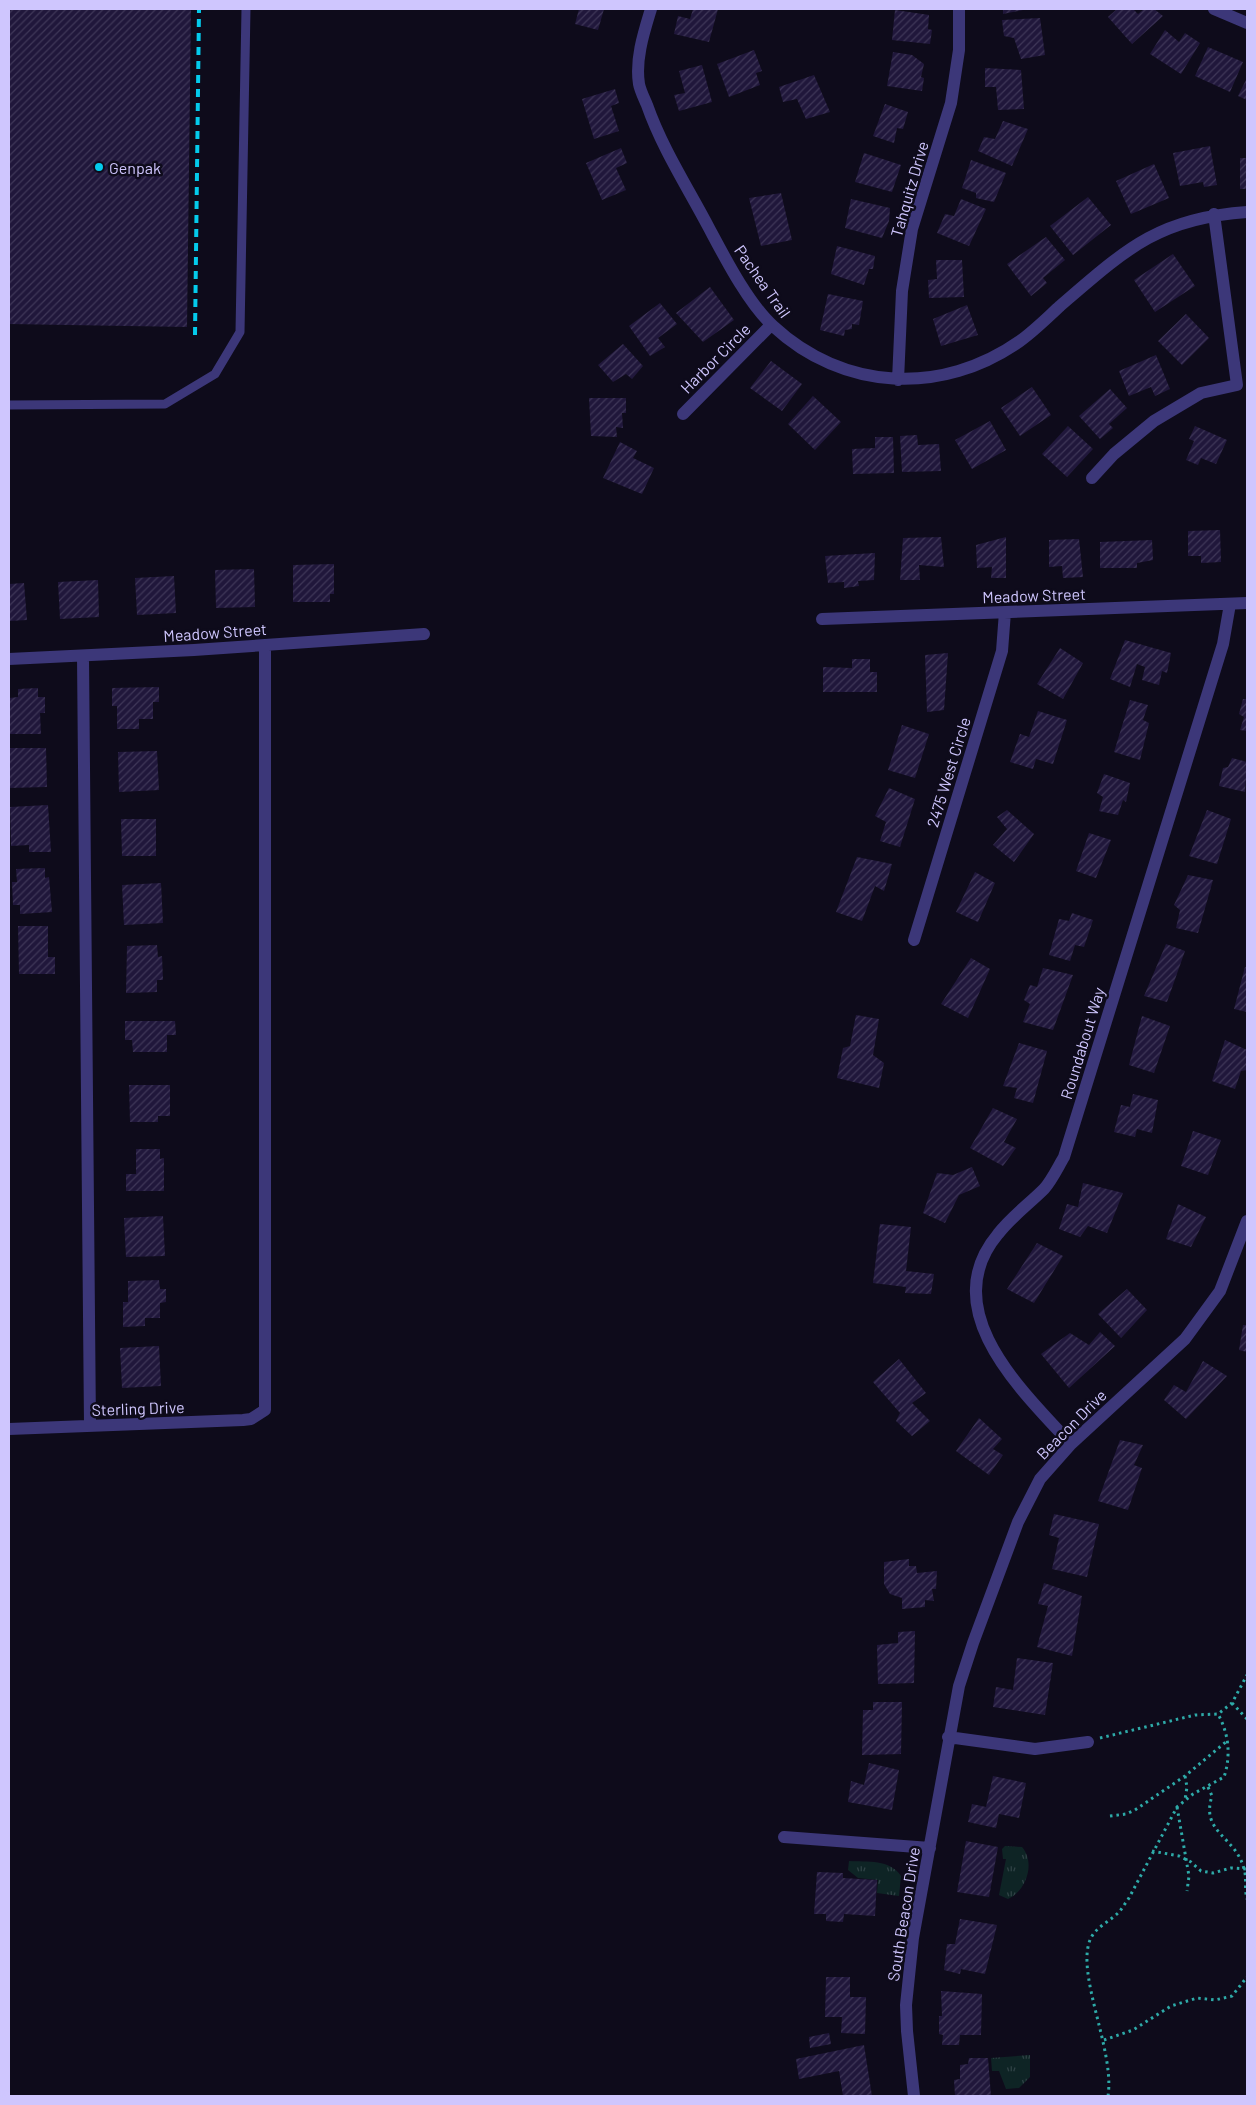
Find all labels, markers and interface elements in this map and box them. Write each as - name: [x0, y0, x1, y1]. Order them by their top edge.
- street label: Tahquitz Drive: [886, 139, 932, 239]
- place label: Genpak: [109, 158, 161, 177]
- marker: Genpak: [93, 161, 105, 173]
- street label: Pachea Trail: [731, 241, 795, 321]
- street label: Harbor Circle: [676, 319, 754, 397]
- street label: Meadow Street: [982, 584, 1086, 606]
- street label: Meadow Street: [163, 619, 267, 645]
- street label: 2475 West Circle: [922, 715, 974, 829]
- street label: Roundabout Way: [1056, 984, 1108, 1101]
- street label: Beacon Drive: [1032, 1385, 1110, 1463]
- street label: Sterling Drive: [91, 1397, 185, 1419]
- street label: South Beacon Drive: [883, 1846, 923, 1982]

